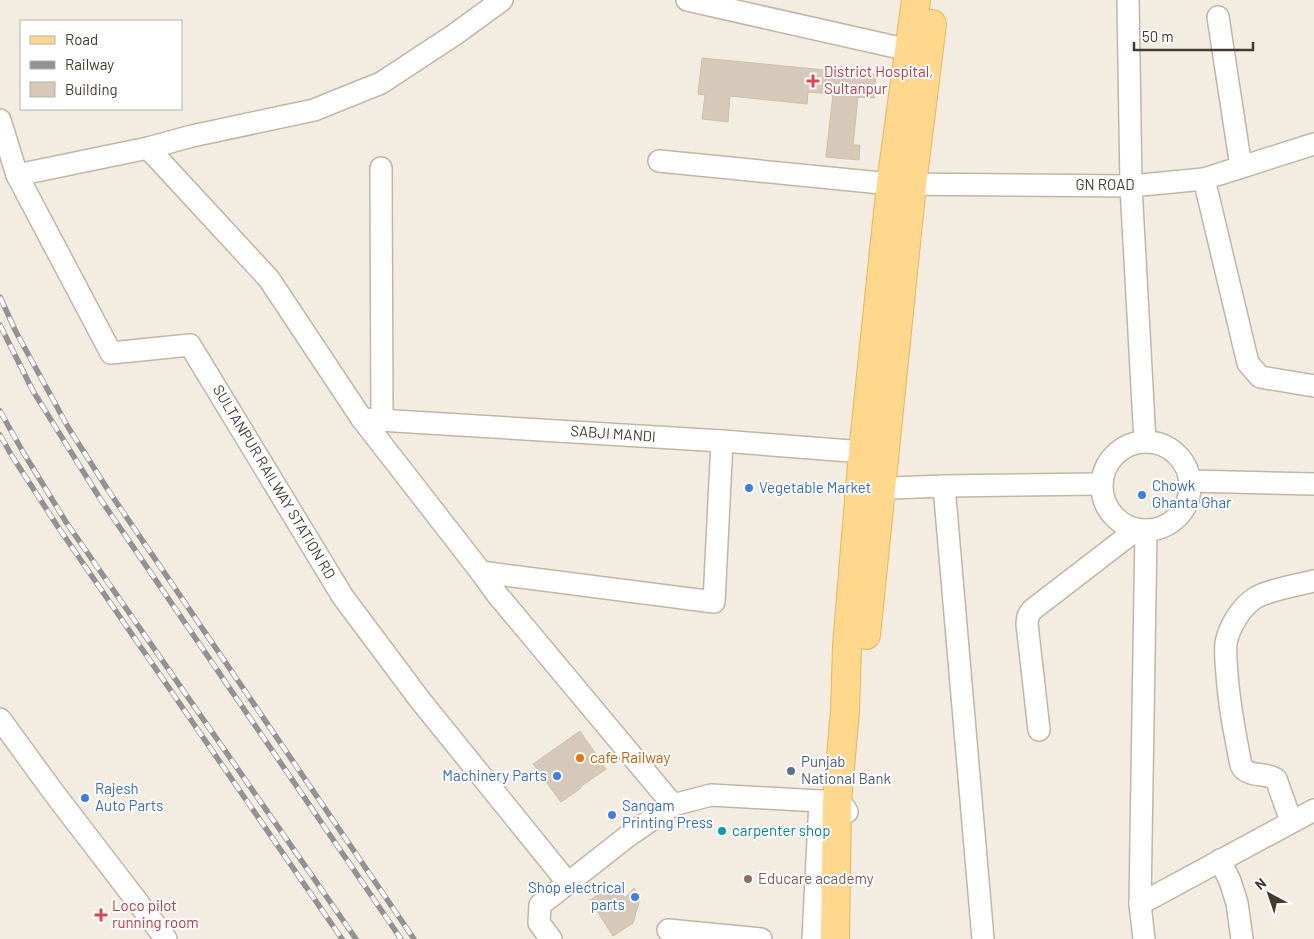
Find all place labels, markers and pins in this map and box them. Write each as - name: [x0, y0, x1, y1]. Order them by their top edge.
- place label: District Hospital, Sultanpur: [824, 62, 933, 97]
- marker: District Hospital, Sultanpur: [806, 74, 820, 88]
- place label: Chowk Ghanta Ghar: [1152, 476, 1232, 511]
- place label: Vegetable Market: [759, 478, 871, 496]
- marker: Vegetable Market: [743, 482, 755, 494]
- marker: Chowk Ghanta Ghar: [1136, 489, 1148, 501]
- place label: cafe Railway: [590, 748, 670, 766]
- marker: cafe Railway: [574, 752, 586, 764]
- place label: Punjab National Bank: [801, 752, 891, 787]
- marker: Punjab National Bank: [785, 765, 797, 777]
- place label: Machinery Parts: [442, 766, 547, 784]
- marker: Machinery Parts: [551, 770, 563, 782]
- place label: Rajesh Auto Parts: [95, 779, 163, 814]
- marker: Rajesh Auto Parts: [79, 792, 91, 804]
- place label: Sangam Printing Press: [622, 796, 713, 831]
- marker: Sangam Printing Press: [606, 809, 618, 821]
- place label: carpenter shop: [732, 821, 831, 839]
- marker: carpenter shop: [716, 825, 728, 837]
- place label: Educare academy: [758, 869, 874, 887]
- marker: Educare academy: [742, 873, 754, 885]
- place label: Shop electrical parts: [528, 878, 625, 913]
- marker: Shop electrical parts: [629, 891, 641, 903]
- place label: Loco pilot running room: [112, 896, 199, 931]
- marker: Loco pilot running room: [94, 908, 108, 922]

